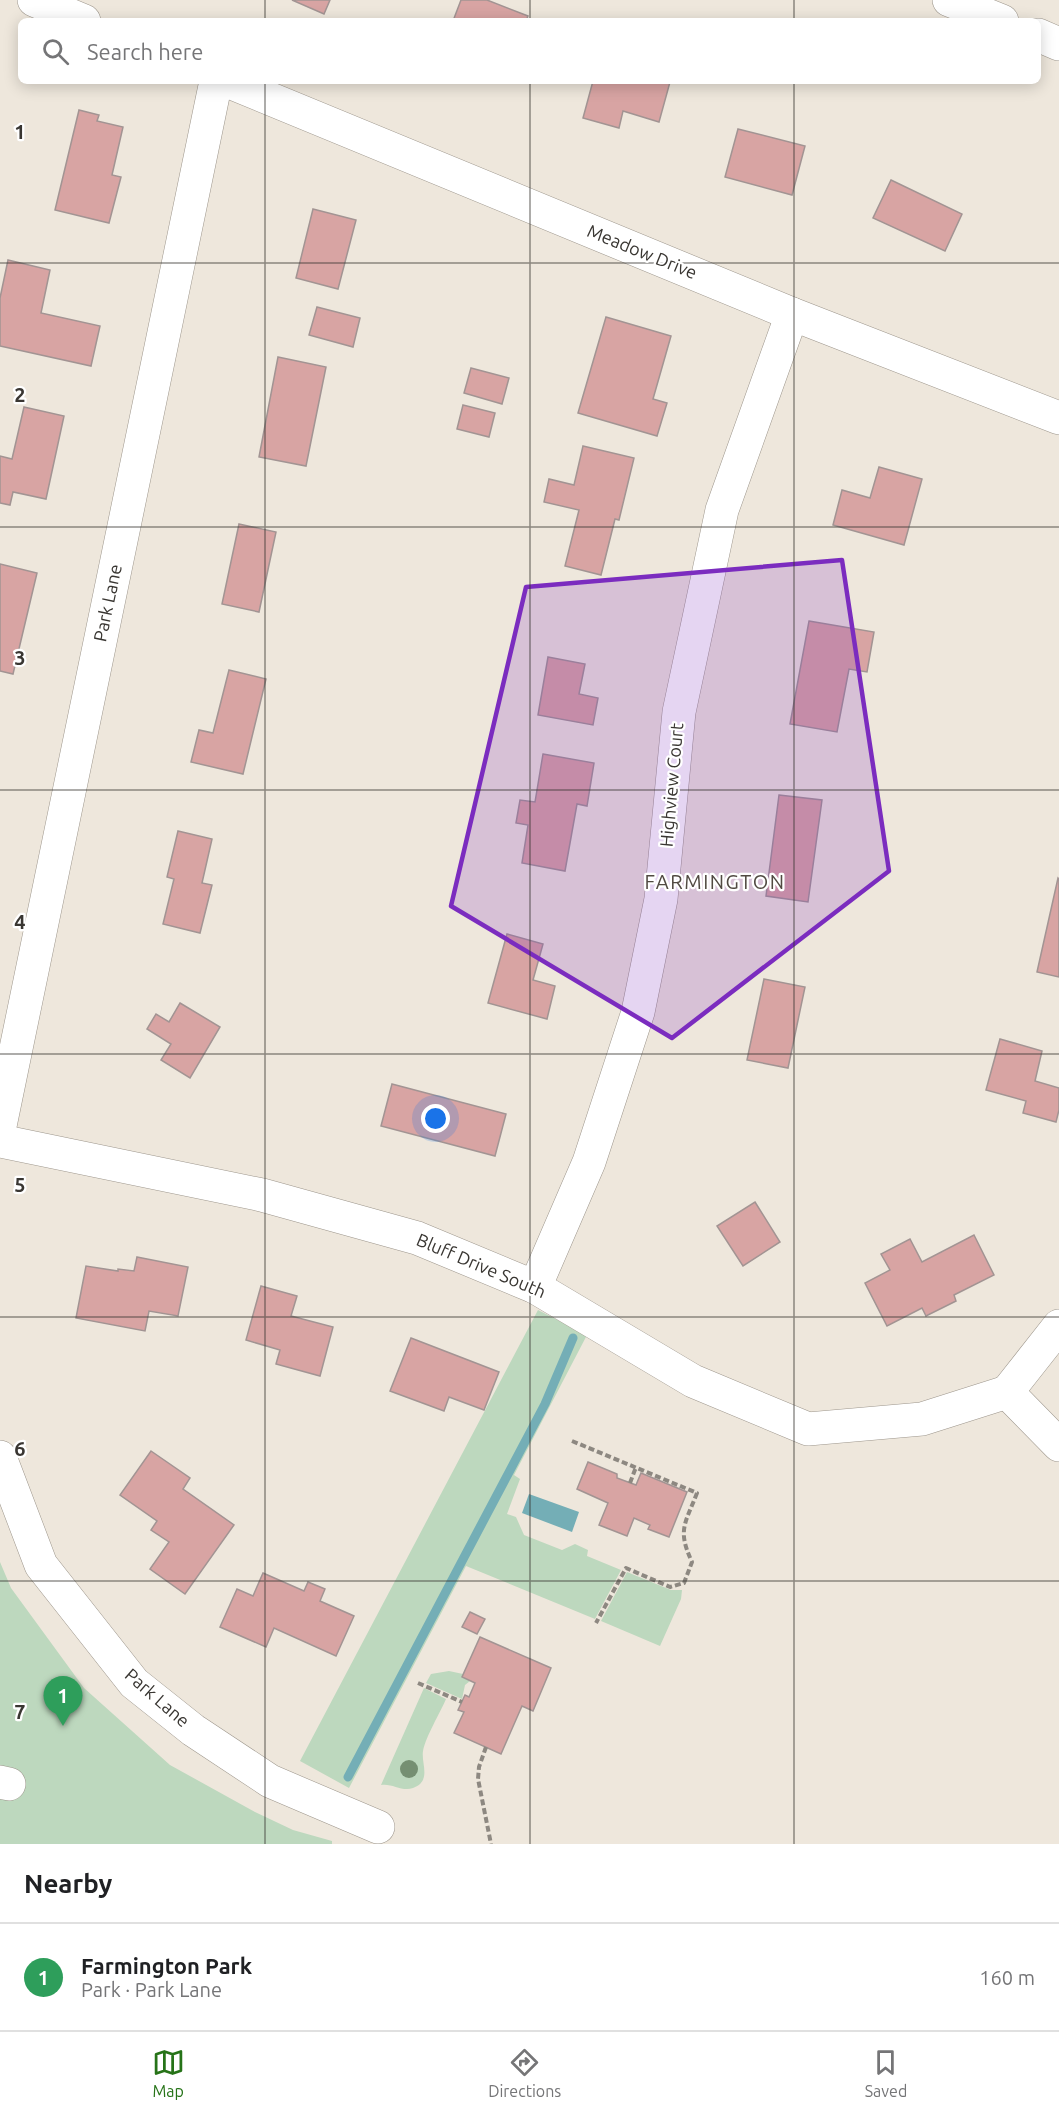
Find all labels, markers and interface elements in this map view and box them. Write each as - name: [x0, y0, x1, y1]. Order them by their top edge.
- search box: [18, 18, 1041, 84]
- icon: search: [39, 35, 72, 68]
- text: Search here: [87, 39, 203, 64]
- text: 1: [14, 120, 26, 143]
- street label: Meadow Drive: [585, 220, 700, 282]
- text: 2: [14, 383, 26, 406]
- street label: Park Lane: [89, 562, 125, 643]
- text: 3: [14, 646, 26, 669]
- street label: Highview Court: [656, 722, 686, 848]
- district label: FARMINGTON: [645, 870, 785, 893]
- text: 4: [14, 910, 26, 933]
- your location: [421, 1104, 450, 1133]
- text: 5: [14, 1173, 26, 1196]
- street label: Bluff Drive South: [414, 1229, 549, 1301]
- text: 6: [14, 1437, 26, 1460]
- street label: Park Lane: [121, 1664, 194, 1731]
- pin: 1: [44, 1676, 82, 1726]
- text: 7: [14, 1700, 26, 1723]
- text: Nearby: [24, 1869, 112, 1898]
- text: Farmington Park: [81, 1953, 252, 1978]
- text: 1: [38, 1966, 49, 1989]
- text: 160 m: [979, 1966, 1035, 1989]
- text: Park · Park Lane: [81, 1978, 222, 2001]
- tab: Map: [152, 2046, 185, 2100]
- tab: Directions: [488, 2046, 561, 2100]
- tab: Saved: [865, 2046, 907, 2100]

